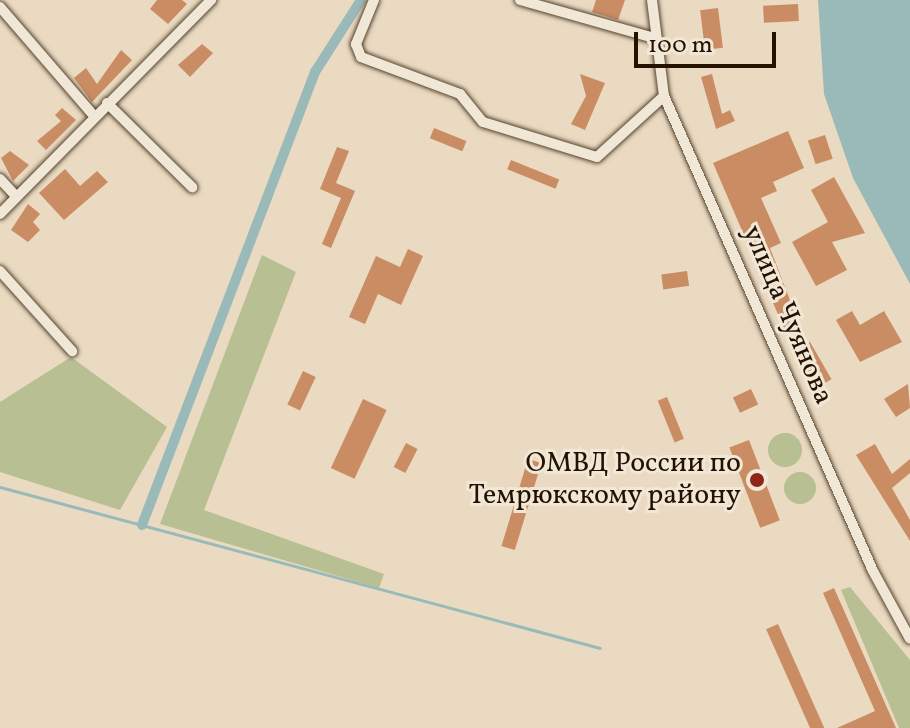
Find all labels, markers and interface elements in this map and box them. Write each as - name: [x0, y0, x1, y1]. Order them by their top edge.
- scale bar: [638, 16, 780, 66]
- text: 100 m: [648, 29, 713, 63]
- street label: улица Чуянова: [734, 220, 840, 410]
- place label: ОМВД России по Темрюкскому району: [468, 447, 741, 513]
- marker: ОМВД России по Темрюкскому району: [748, 471, 766, 489]

